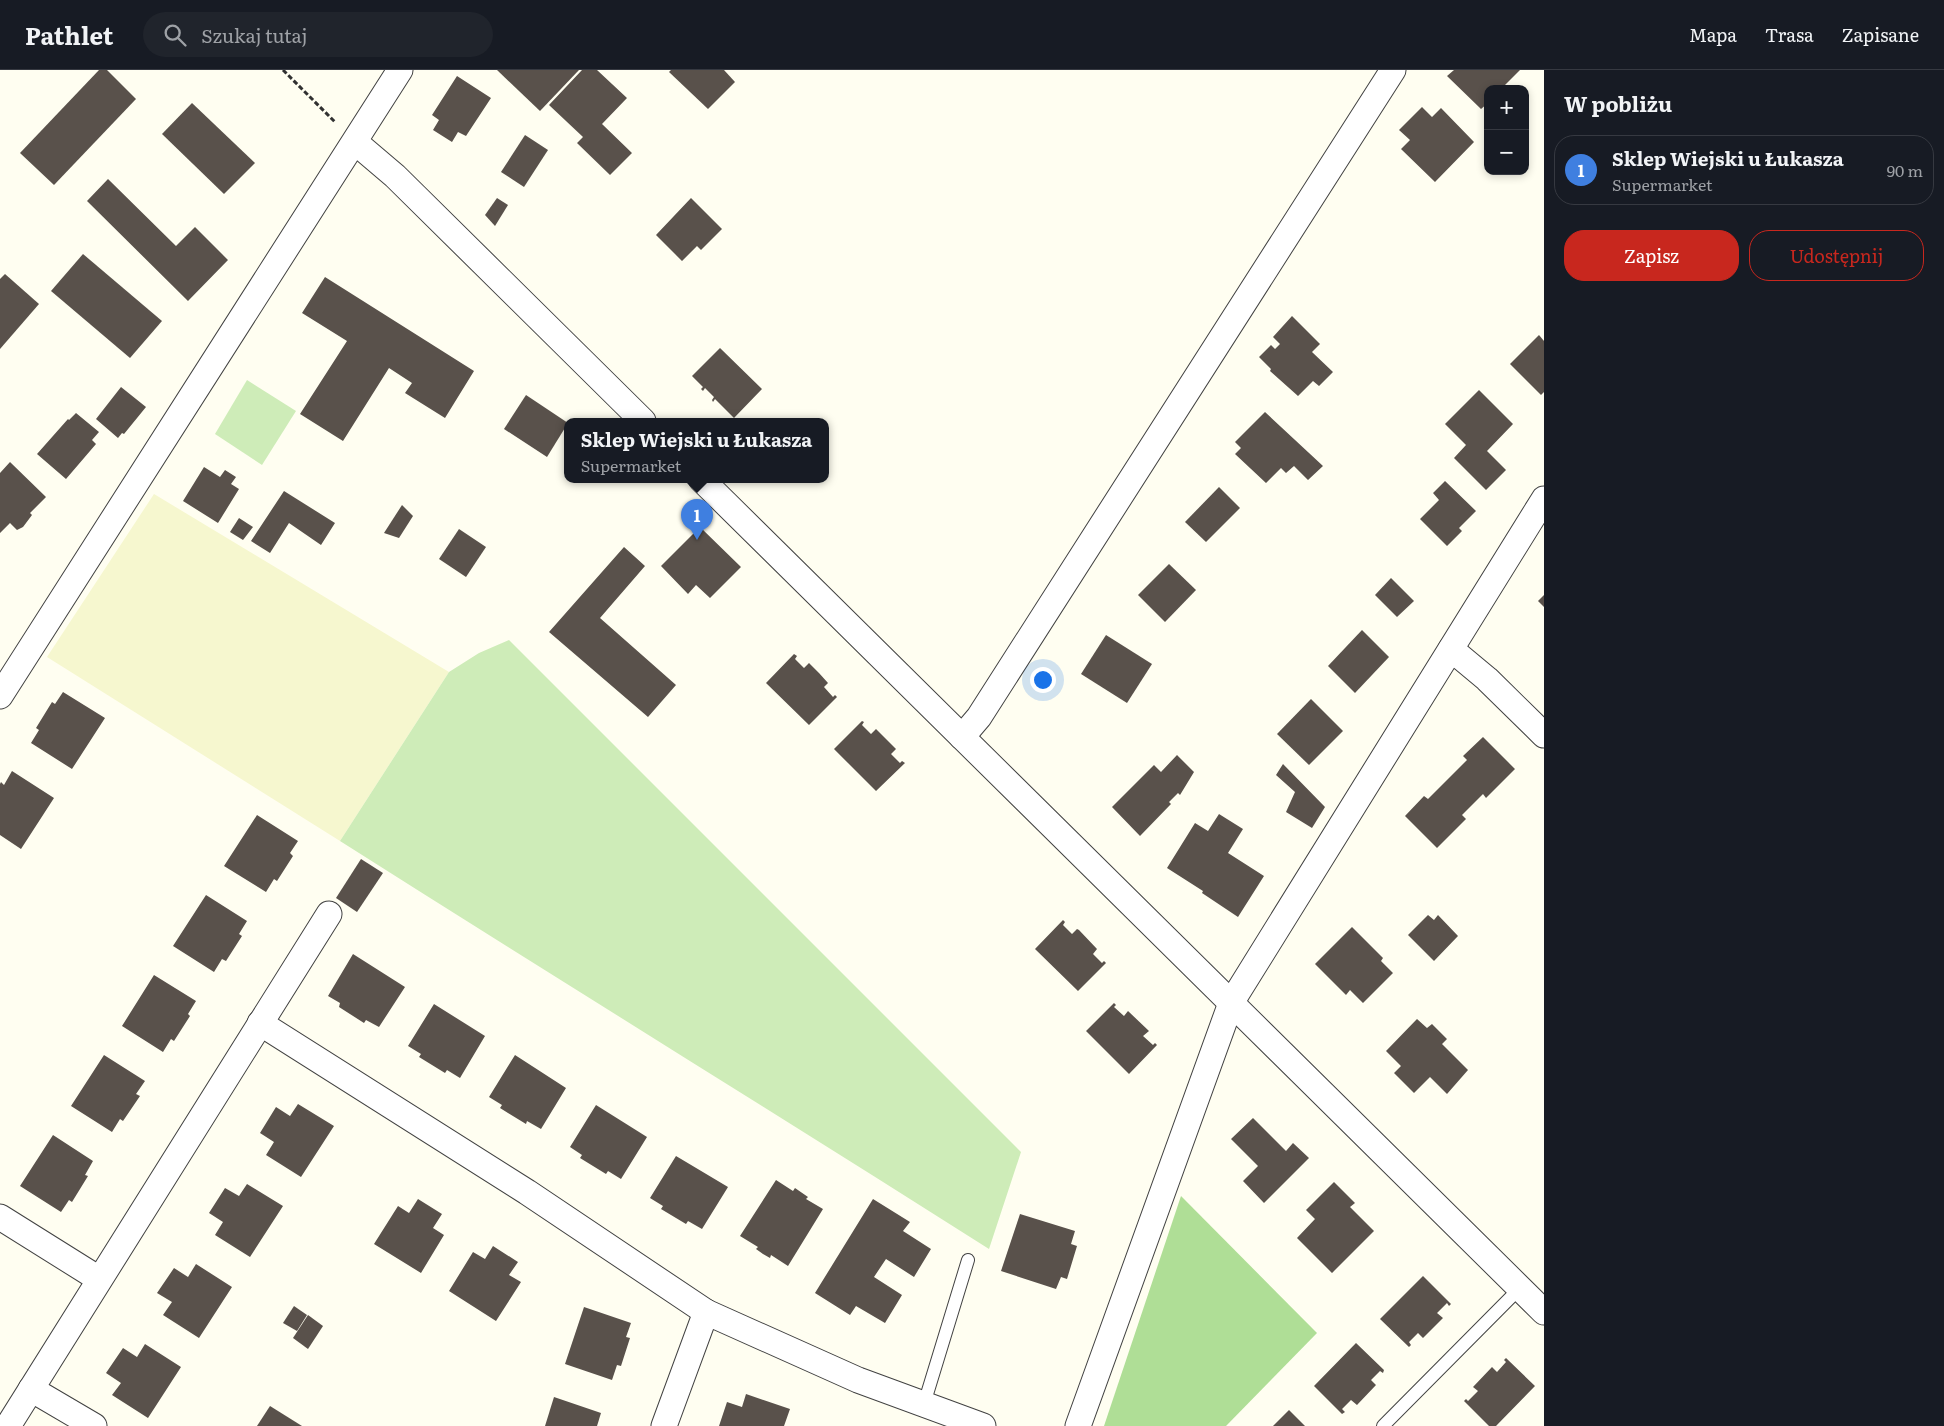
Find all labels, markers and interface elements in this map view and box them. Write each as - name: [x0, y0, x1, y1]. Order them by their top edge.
- search box: [143, 12, 493, 57]
- text: Pathlet: [25, 17, 113, 52]
- icon: search: [161, 21, 189, 49]
- text: Szukaj tutaj: [201, 21, 307, 49]
- text: Mapa: [1689, 21, 1737, 48]
- text: Trasa: [1765, 21, 1814, 48]
- text: Zapisane: [1842, 21, 1919, 48]
- map controls: [1484, 85, 1529, 175]
- button: +: [1484, 85, 1529, 130]
- text: W pobliżu: [1564, 87, 1672, 118]
- button: −: [1484, 130, 1529, 175]
- text: Sklep Wiejski u Łukasza: [1612, 144, 1844, 172]
- text: 1: [1578, 158, 1584, 182]
- text: 90 m: [1887, 158, 1923, 182]
- text: Supermarket: [1612, 172, 1712, 196]
- button: Zapisz: [1564, 230, 1739, 281]
- button: Udostępnij: [1749, 230, 1924, 281]
- popup: [564, 418, 829, 483]
- text: Sklep Wiejski u Łukasza: [581, 425, 812, 453]
- text: Supermarket: [581, 453, 681, 477]
- pin: 1: [681, 499, 713, 540]
- your location: [1030, 667, 1056, 693]

